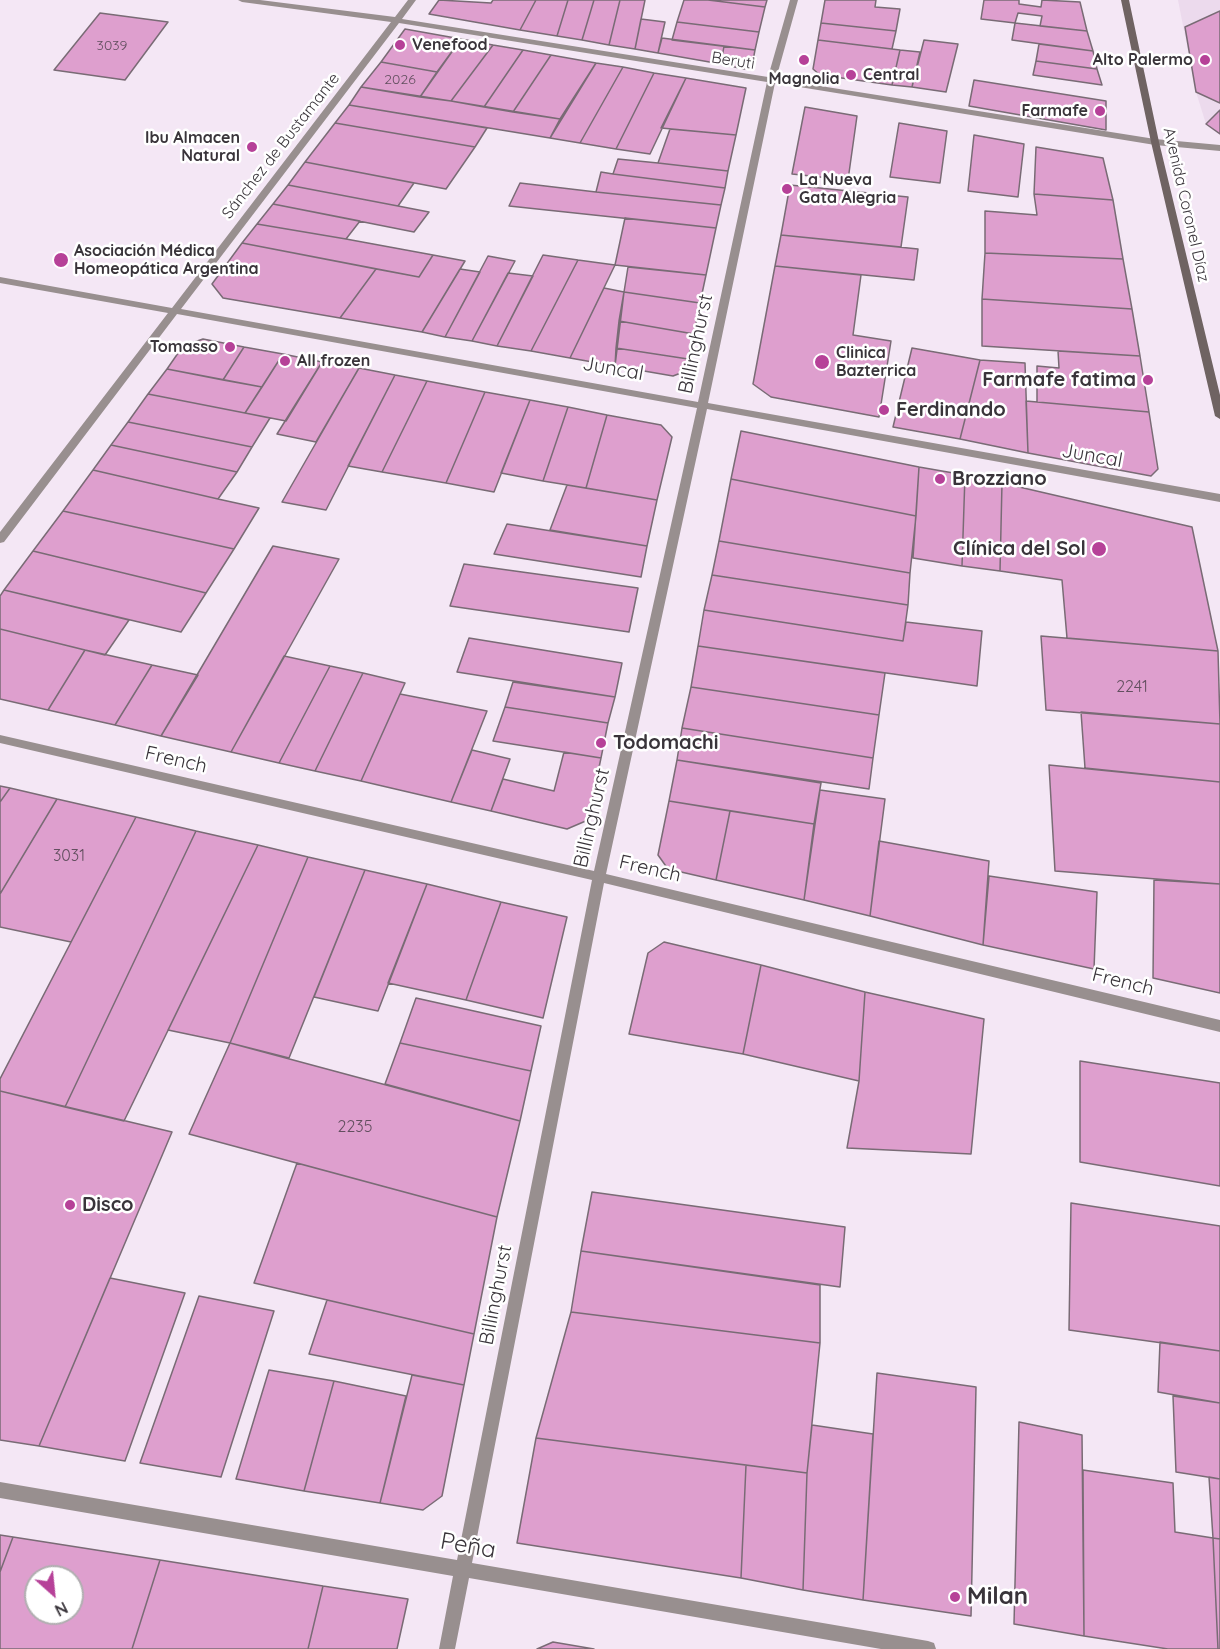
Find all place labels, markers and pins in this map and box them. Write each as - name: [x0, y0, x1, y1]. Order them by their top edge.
- place label: Venefood: [412, 35, 487, 55]
- marker: Venefood: [393, 38, 407, 52]
- place label: Alto Palermo: [1093, 50, 1193, 70]
- marker: Magnolia: [797, 53, 811, 67]
- marker: Alto Palermo: [1198, 53, 1212, 67]
- place label: Central: [863, 65, 920, 85]
- marker: Central: [844, 68, 858, 82]
- place label: Magnolia: [768, 69, 840, 89]
- place label: Farmafe: [1022, 101, 1088, 121]
- marker: Farmafe: [1093, 104, 1107, 118]
- place label: Ibu Almacen Natural: [145, 128, 240, 166]
- marker: Ibu Almacen Natural: [245, 140, 259, 154]
- place label: La Nueva Gata Alegria: [799, 170, 896, 208]
- marker: La Nueva Gata Alegria: [780, 182, 794, 196]
- place label: Asociación Médica Homeopática Argentina: [74, 241, 259, 279]
- marker: Asociación Médica Homeopática Argentina: [52, 251, 70, 269]
- place label: Tomasso: [150, 337, 218, 357]
- marker: Tomasso: [223, 340, 237, 354]
- place label: Clinica Bazterrica: [836, 343, 916, 381]
- place label: All frozen: [297, 351, 370, 371]
- marker: Clinica Bazterrica: [813, 353, 831, 371]
- marker: All frozen: [278, 354, 292, 368]
- place label: Farmafe fatima: [982, 368, 1136, 392]
- marker: Farmafe fatima: [1141, 373, 1155, 387]
- place label: Ferdinando: [896, 398, 1006, 422]
- marker: Ferdinando: [877, 403, 891, 417]
- place label: Brozziano: [952, 467, 1047, 491]
- marker: Brozziano: [933, 472, 947, 486]
- place label: Clínica del Sol: [953, 537, 1086, 561]
- marker: Clínica del Sol: [1090, 540, 1108, 558]
- place label: Todomachi: [613, 731, 718, 755]
- marker: Todomachi: [594, 736, 608, 750]
- place label: Disco: [82, 1193, 134, 1217]
- marker: Disco: [63, 1198, 77, 1212]
- place label: Milan: [967, 1583, 1028, 1611]
- marker: Milan: [948, 1590, 962, 1604]

